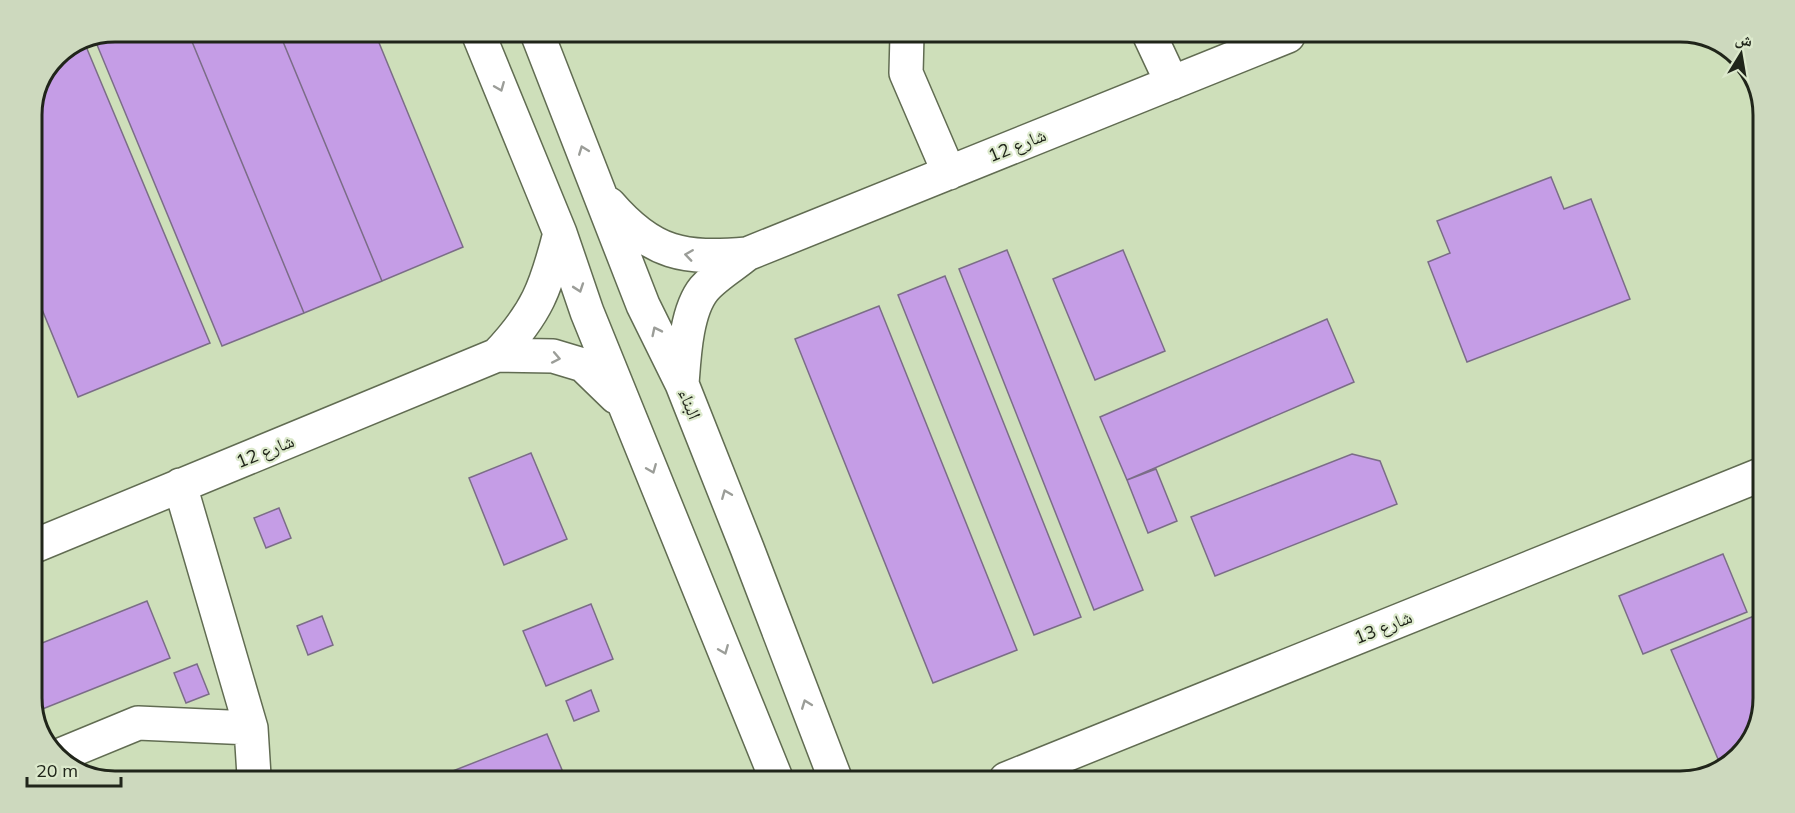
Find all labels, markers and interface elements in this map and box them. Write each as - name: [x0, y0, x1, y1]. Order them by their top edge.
- north arrow: [1711, 24, 1771, 84]
- text: ش: [1734, 28, 1754, 51]
- one-way arrow: [493, 81, 505, 92]
- street label: شارع 12: [985, 123, 1049, 167]
- one-way arrow: [578, 146, 590, 157]
- one-way arrow: [685, 249, 694, 262]
- one-way arrow: [571, 282, 584, 293]
- one-way arrow: [652, 327, 664, 338]
- one-way arrow: [550, 351, 560, 364]
- street label: البناء: [674, 385, 706, 423]
- street label: شارع 12: [233, 429, 297, 473]
- one-way arrow: [644, 463, 657, 474]
- one-way arrow: [721, 489, 733, 500]
- street label: شارع 13: [1351, 605, 1415, 649]
- one-way arrow: [717, 644, 729, 655]
- one-way arrow: [801, 699, 814, 710]
- scale bar: [27, 750, 122, 788]
- text: 20 m: [36, 759, 78, 782]

